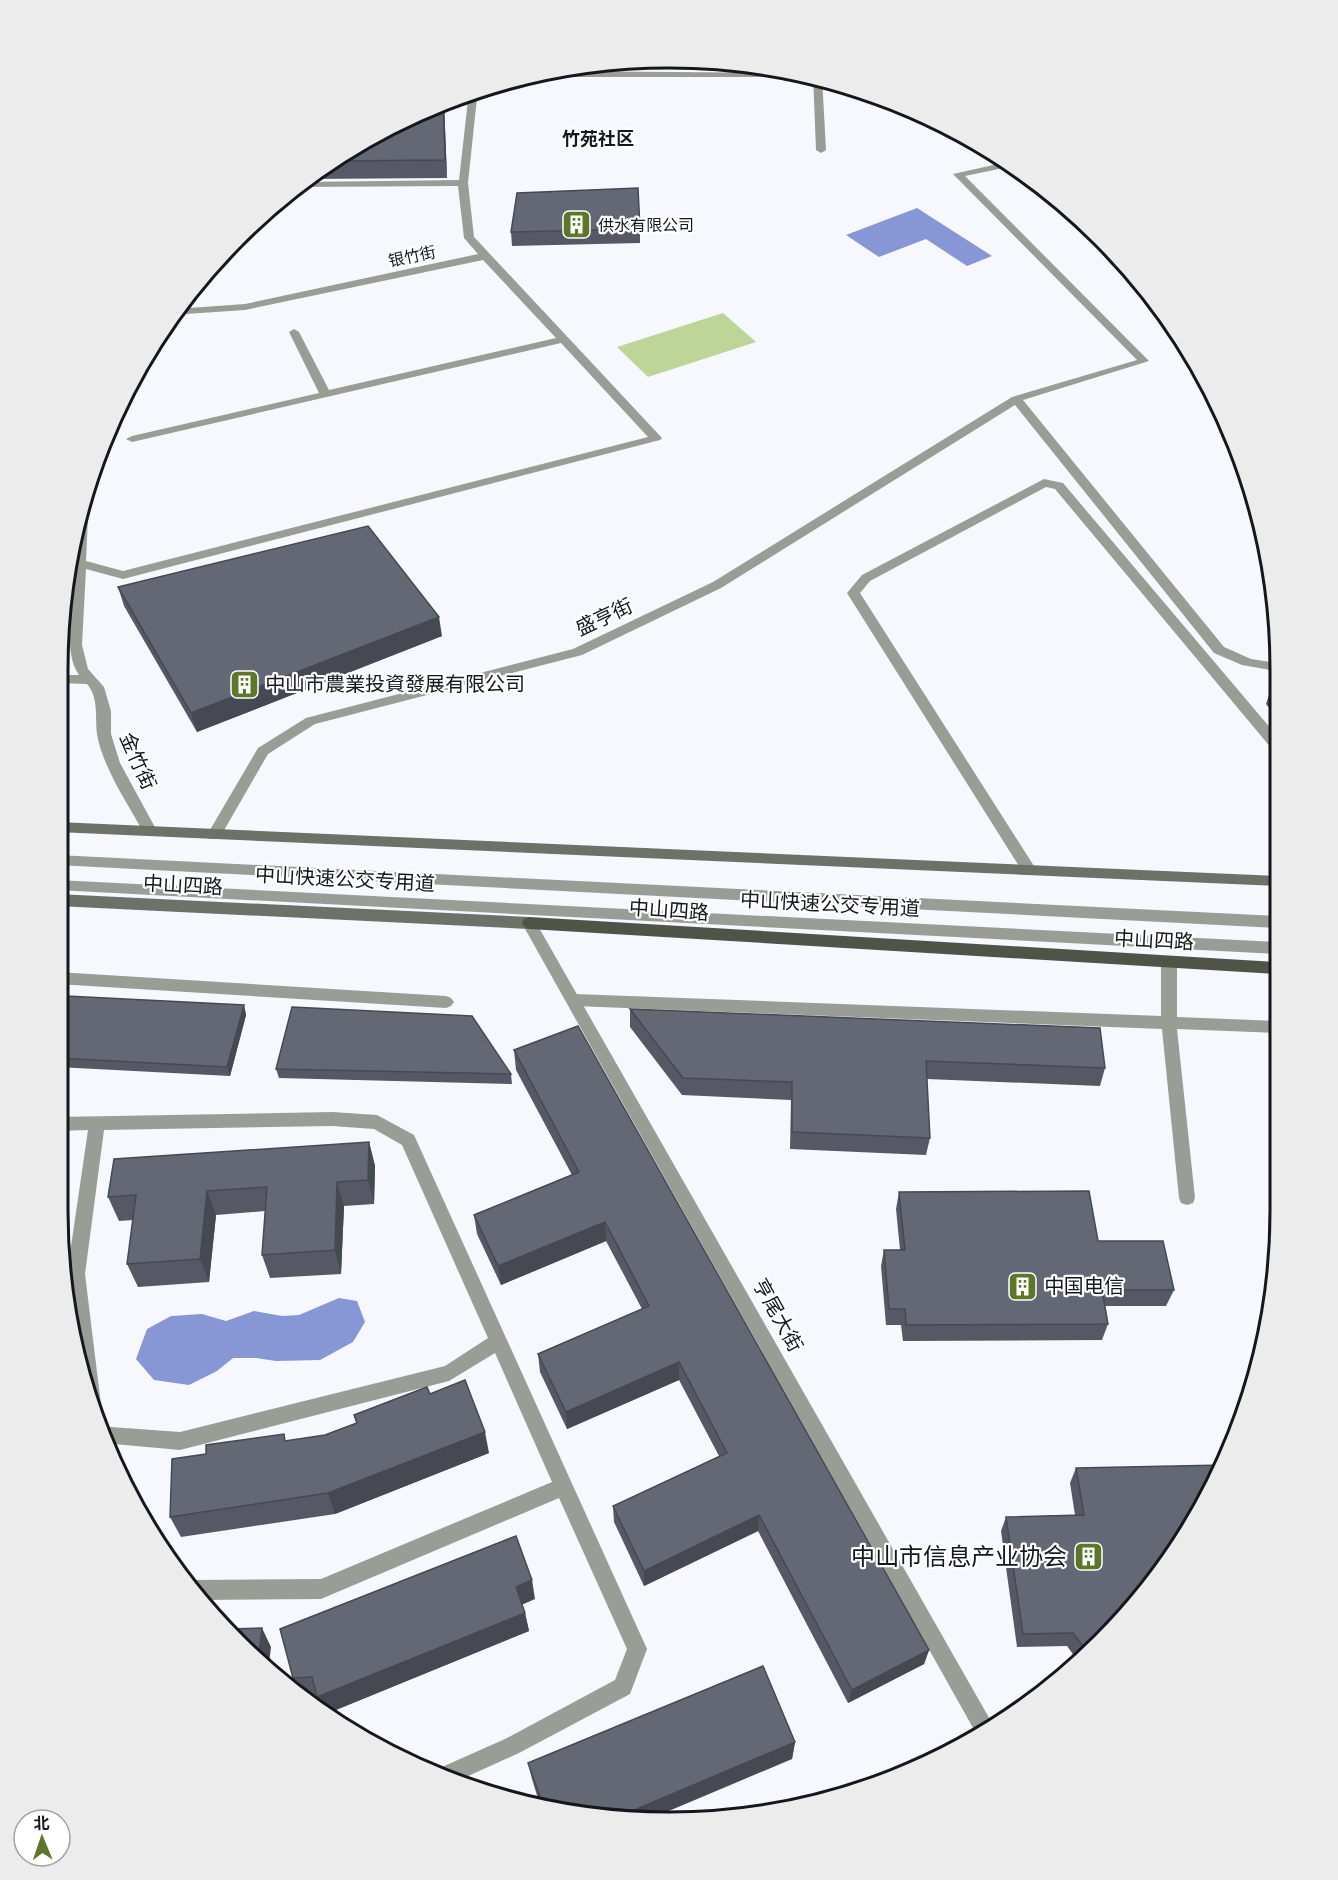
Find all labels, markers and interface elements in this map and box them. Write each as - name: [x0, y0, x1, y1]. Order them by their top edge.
- district label: 竹苑社区: [562, 129, 634, 150]
- building icon: 供水有限公司: [561, 209, 593, 241]
- place label: 供水有限公司: [598, 217, 694, 236]
- street label: 银竹街: [387, 243, 438, 272]
- street label: 盛亨街: [572, 594, 637, 641]
- building icon: 中山市農業投資發展有限公司: [228, 668, 260, 700]
- place label: 中山市農業投資發展有限公司: [265, 673, 525, 697]
- street label: 金竹街: [114, 729, 160, 794]
- street label: 中山快速公交专用道: [254, 863, 435, 897]
- street label: 中山四路: [142, 872, 224, 900]
- street label: 中山快速公交专用道: [739, 888, 920, 922]
- street label: 中山四路: [628, 896, 710, 926]
- street label: 中山四路: [1113, 927, 1195, 955]
- building icon: 中国电信: [1007, 1270, 1039, 1302]
- street label: 亨尾大街: [747, 1275, 807, 1356]
- place label: 中国电信: [1044, 1275, 1124, 1299]
- building icon: 中山市信息产业协会: [1072, 1541, 1104, 1573]
- place label: 中山市信息产业协会: [851, 1543, 1067, 1572]
- north arrow: [12, 1808, 72, 1868]
- text: 北: [33, 1815, 50, 1834]

